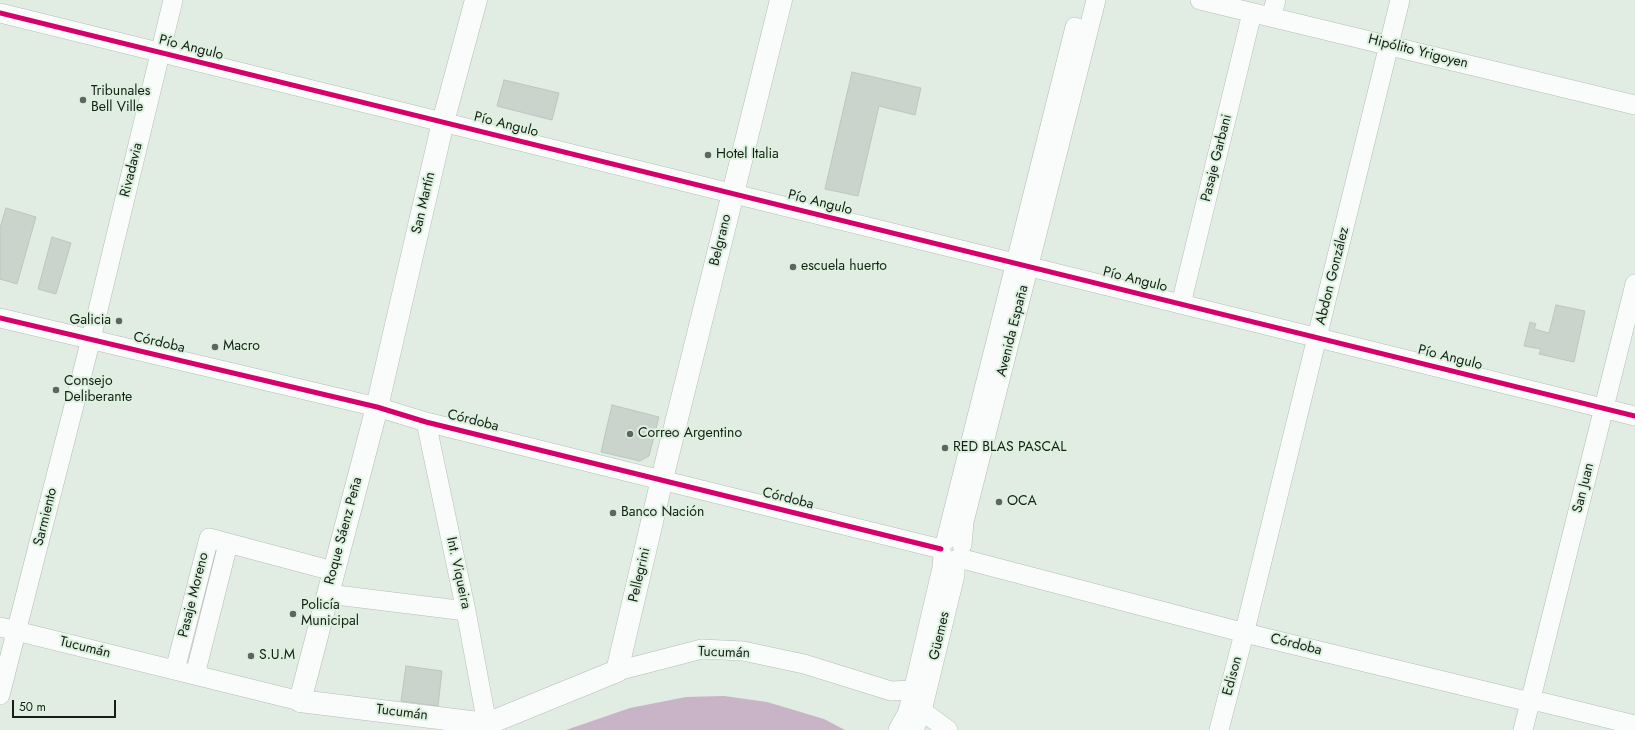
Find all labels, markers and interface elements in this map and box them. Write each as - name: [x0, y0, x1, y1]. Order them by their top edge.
- street label: Hipólito Yrigoyen: [1366, 31, 1470, 73]
- street label: Pío Angulo: [157, 32, 225, 64]
- place label: Tribunales Bell Ville: [91, 84, 150, 116]
- marker: Tribunales Bell Ville: [78, 95, 88, 105]
- street label: Pío Angulo: [472, 109, 540, 141]
- street label: Pasaje Garbani: [1198, 113, 1236, 203]
- street label: Rivadavia: [117, 141, 147, 199]
- place label: Hotel Italia: [716, 147, 779, 163]
- marker: Hotel Italia: [703, 150, 713, 160]
- street label: San Martín: [409, 170, 439, 236]
- street label: Pío Angulo: [786, 187, 854, 219]
- street label: Belgrano: [706, 212, 736, 268]
- street label: Abdon González: [1313, 225, 1353, 327]
- place label: escuela huerto: [801, 259, 887, 275]
- marker: escuela huerto: [788, 262, 798, 272]
- street label: Pío Angulo: [1101, 264, 1169, 296]
- street label: Avenida España: [994, 283, 1032, 379]
- place label: Galicia: [69, 313, 111, 329]
- marker: Galicia: [114, 316, 124, 326]
- street label: Córdoba: [132, 329, 186, 357]
- place label: Macro: [223, 339, 260, 355]
- marker: Macro: [210, 342, 220, 352]
- street label: Pío Angulo: [1416, 342, 1484, 374]
- place label: Consejo Deliberante: [64, 374, 132, 406]
- marker: Consejo Deliberante: [51, 385, 61, 395]
- street label: Córdoba: [446, 407, 500, 435]
- place label: Correo Argentino: [638, 426, 742, 442]
- marker: Correo Argentino: [625, 429, 635, 439]
- place label: RED BLAS PASCAL: [953, 440, 1066, 456]
- marker: RED BLAS PASCAL: [940, 443, 950, 453]
- street label: San Juan: [1570, 461, 1598, 515]
- street label: Roque Sáenz Peña: [322, 475, 366, 587]
- street label: Córdoba: [761, 485, 815, 513]
- street label: Sarmiento: [31, 486, 61, 548]
- place label: OCA: [1007, 494, 1037, 510]
- marker: OCA: [994, 497, 1004, 507]
- place label: Banco Nación: [621, 505, 704, 521]
- marker: Banco Nación: [608, 508, 618, 518]
- street label: Int. Viqueira: [442, 535, 474, 611]
- street label: Pellegrini: [626, 546, 654, 604]
- street label: Pasaje Moreno: [175, 551, 213, 639]
- place label: Policía Municipal: [301, 598, 359, 630]
- marker: Policía Municipal: [288, 609, 298, 619]
- street label: Güemes: [926, 610, 954, 662]
- street label: Córdoba: [1269, 631, 1323, 659]
- street label: Tucumán: [58, 634, 112, 662]
- street label: Tucumán: [698, 644, 750, 662]
- place label: S.U.M: [259, 648, 295, 664]
- marker: S.U.M: [246, 651, 256, 661]
- street label: Edison: [1220, 655, 1246, 697]
- scale bar: [14, 692, 118, 718]
- text: 50 m: [19, 698, 46, 716]
- street label: Tucumán: [375, 702, 429, 724]

